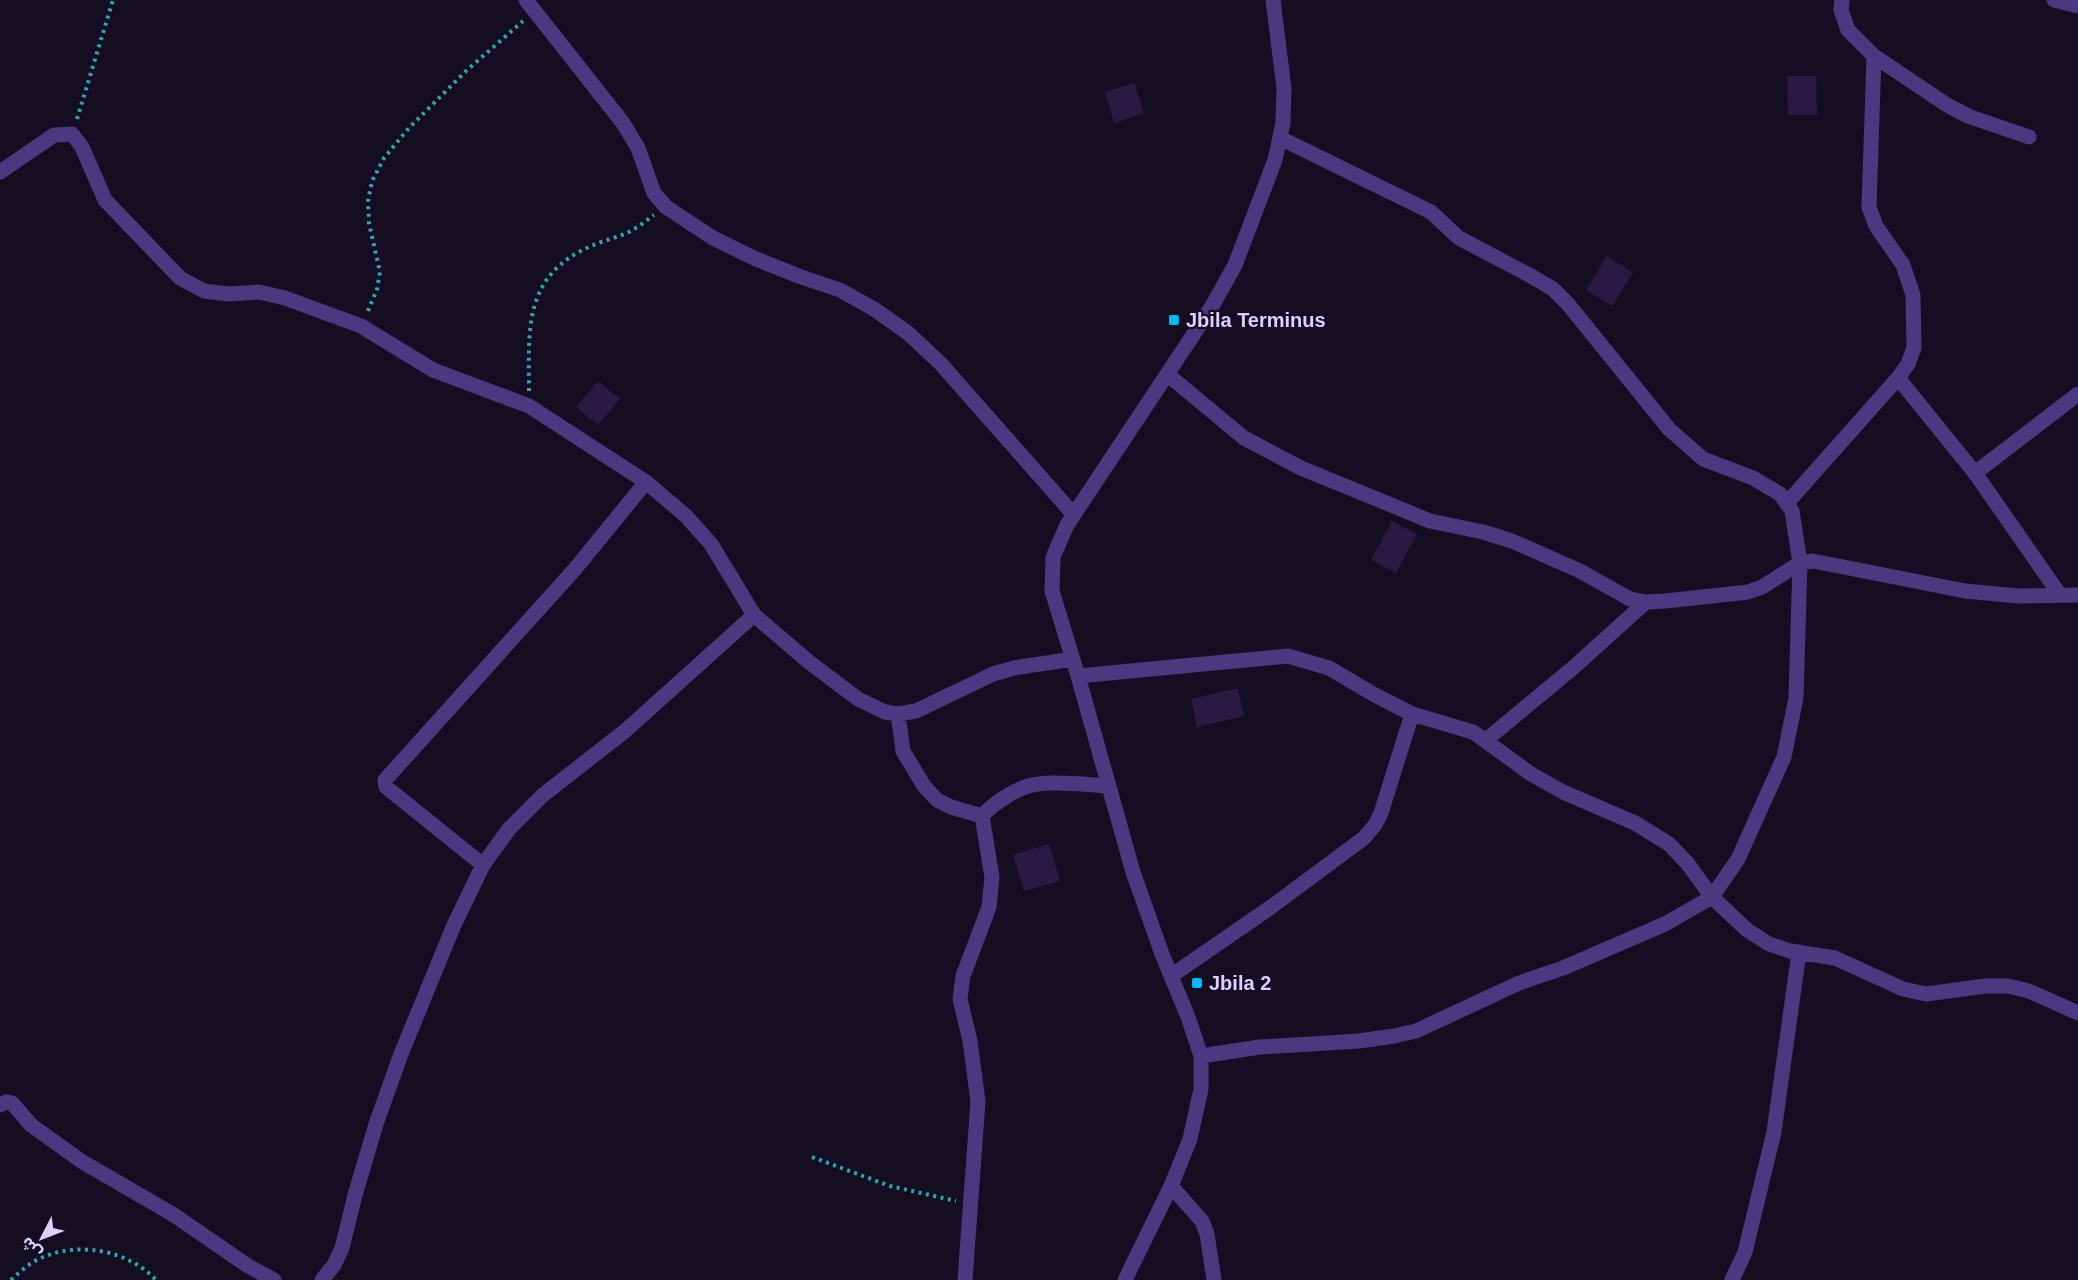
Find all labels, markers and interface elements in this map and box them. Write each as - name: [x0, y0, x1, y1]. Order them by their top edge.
- place label: Jbila Terminus: [1186, 309, 1326, 331]
- marker: Jbila Terminus: [1167, 313, 1181, 327]
- place label: Jbila 2: [1209, 972, 1271, 994]
- marker: Jbila 2: [1190, 976, 1204, 990]
- north arrow: [12, 1208, 72, 1268]
- text: ش: [18, 1233, 46, 1262]

